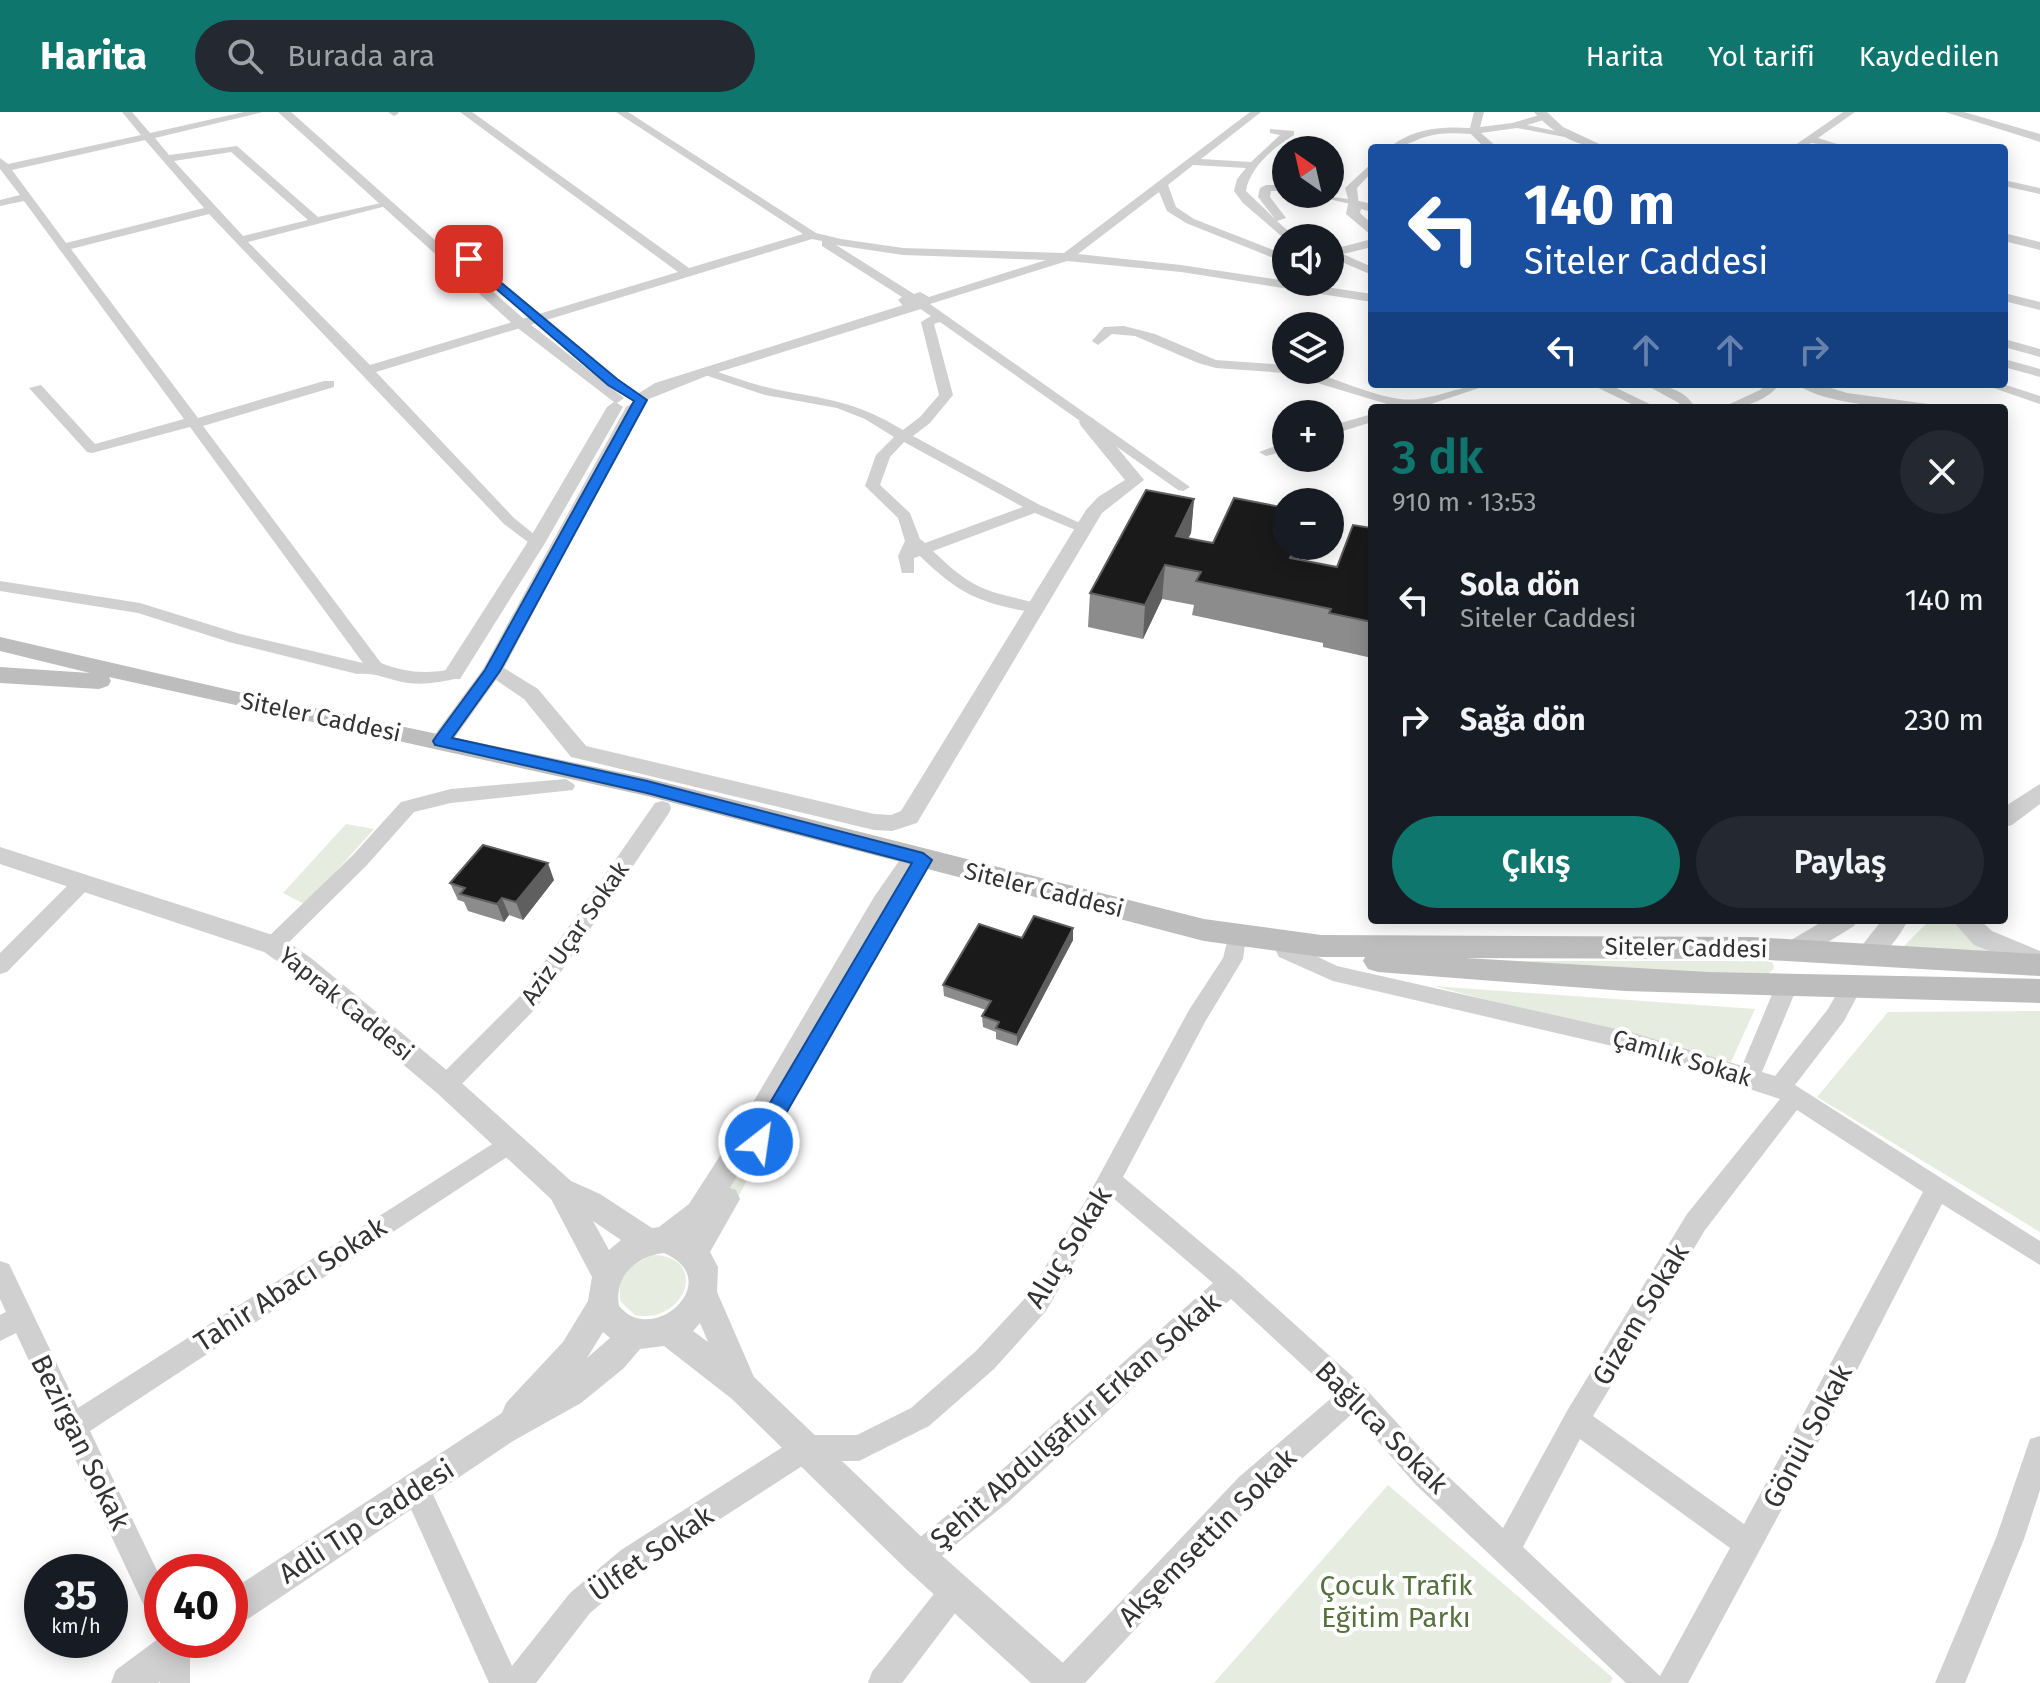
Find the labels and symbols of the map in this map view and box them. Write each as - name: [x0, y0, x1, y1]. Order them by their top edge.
- north arrow: [1272, 136, 1344, 208]
- pin: [435, 225, 503, 293]
- street label: Siteler Caddesi: [238, 686, 404, 748]
- street label: Aziz Uçar Sokak: [515, 856, 635, 1010]
- street label: Siteler Caddesi: [962, 857, 1126, 923]
- street label: Siteler Caddesi: [1604, 933, 1768, 963]
- street label: Yaprak Caddesi: [273, 941, 419, 1067]
- street label: Çamlık Sokak: [1609, 1024, 1755, 1093]
- position arrow: [717, 1100, 801, 1184]
- street label: Aluç Sokak: [1018, 1180, 1119, 1314]
- street label: Tahir Abacı Sokak: [188, 1210, 393, 1359]
- street label: Gizem Sokak: [1585, 1237, 1696, 1391]
- street label: Şehit Abdulgafur Erkan Sokak: [924, 1285, 1227, 1555]
- street label: Bezirgan Sokak: [24, 1349, 137, 1536]
- street label: Bağlıca Sokak: [1309, 1354, 1455, 1501]
- street label: Gönül Sokak: [1756, 1358, 1859, 1513]
- street label: Akşemsettin Sokak: [1112, 1441, 1304, 1633]
- street label: Adli Tıp Caddesi: [272, 1453, 460, 1590]
- street label: Ülfet Sokak: [583, 1498, 720, 1608]
- speed limit sign: 40: [144, 1554, 248, 1658]
- park label: Çocuk Trafik Eğitim Parkı: [1320, 1569, 1473, 1634]

